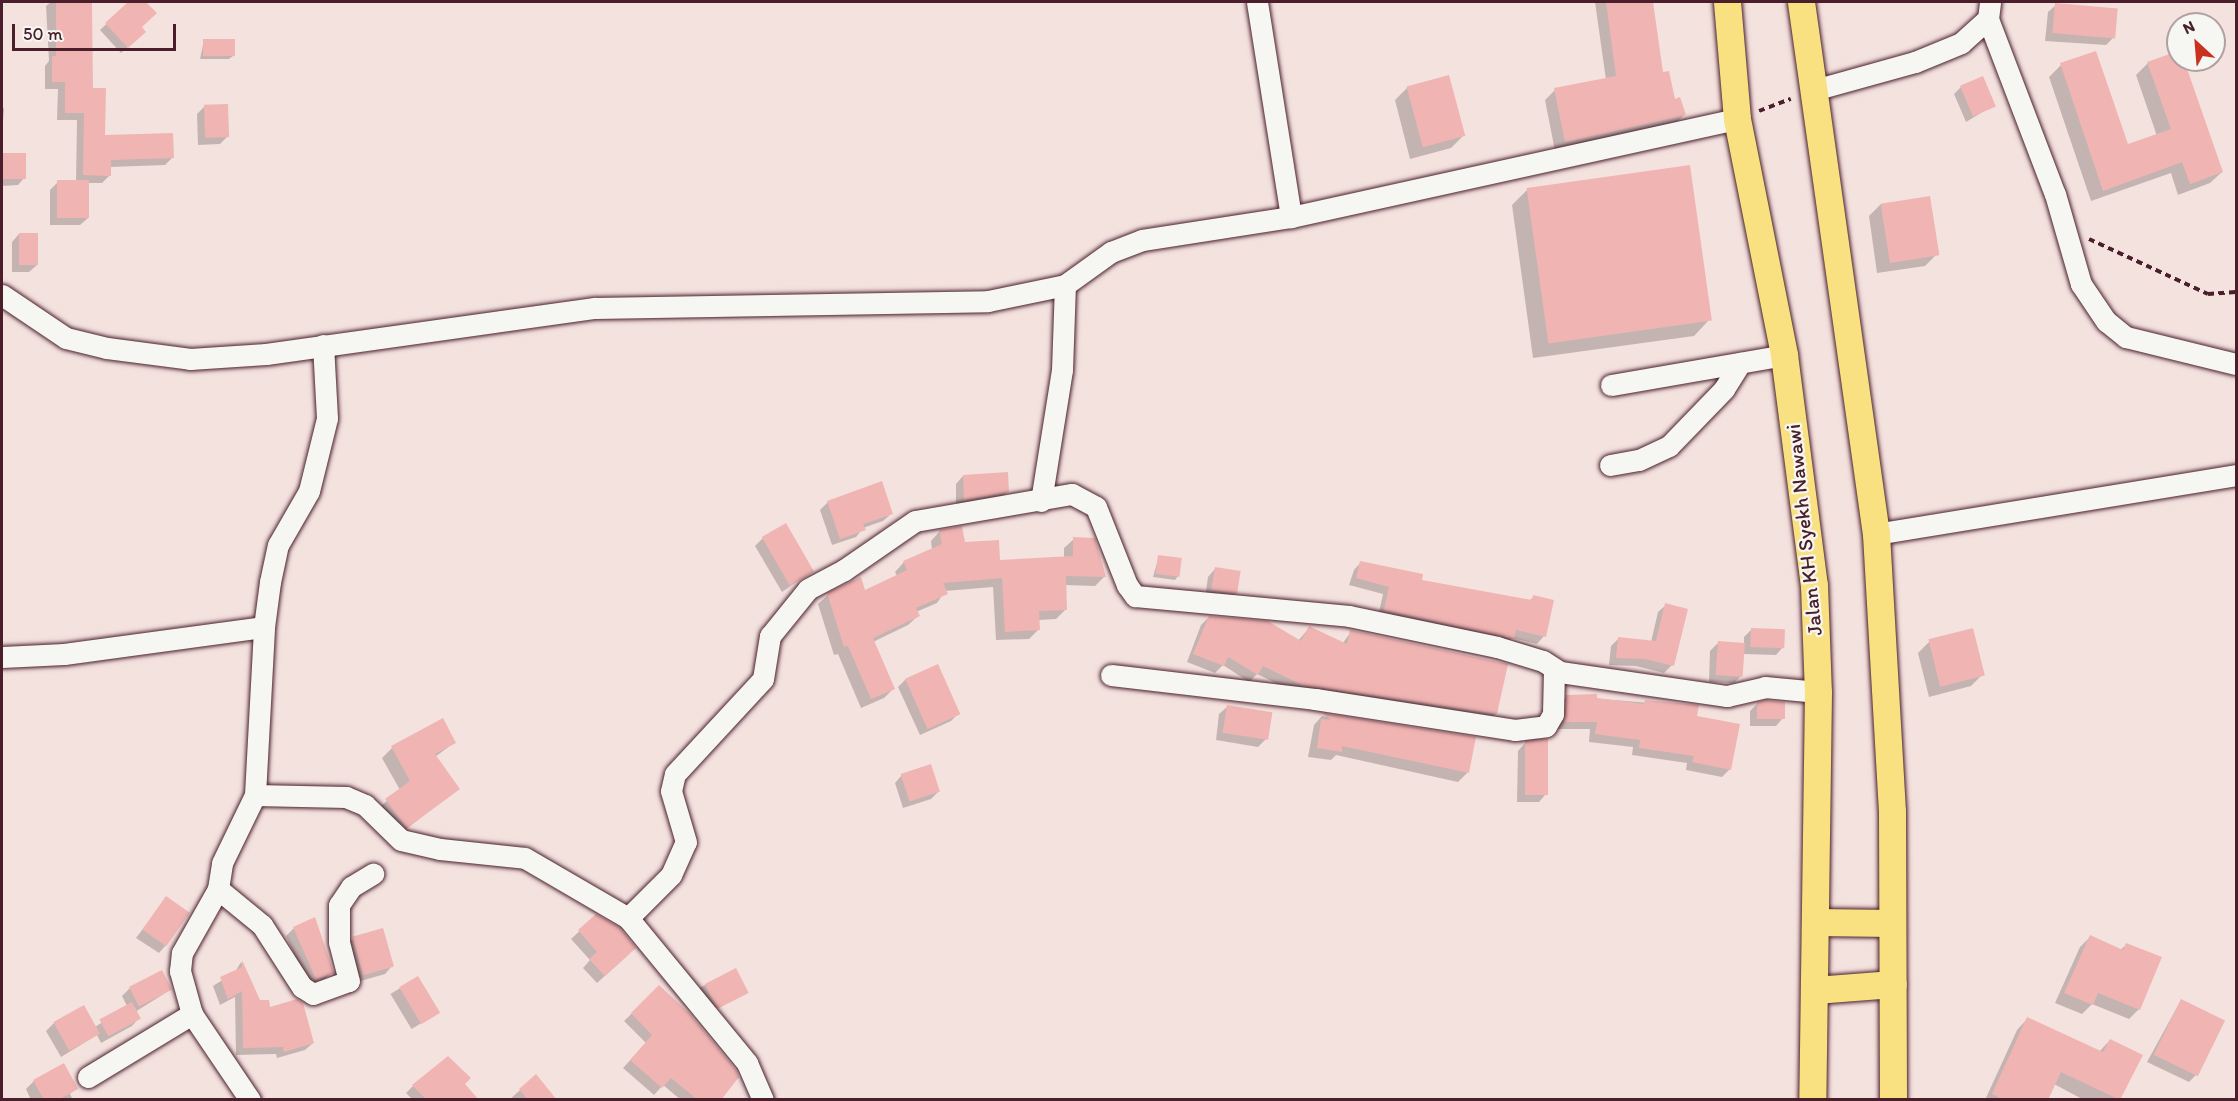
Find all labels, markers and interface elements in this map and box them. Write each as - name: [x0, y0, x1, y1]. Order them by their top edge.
- scale bar: [15, 12, 178, 50]
- north arrow: [2166, 12, 2226, 72]
- text: N: [2180, 16, 2198, 38]
- text: 50 m: [23, 23, 63, 45]
- street label: Jalan KH Syekh Nawawi: [1780, 423, 1828, 637]

